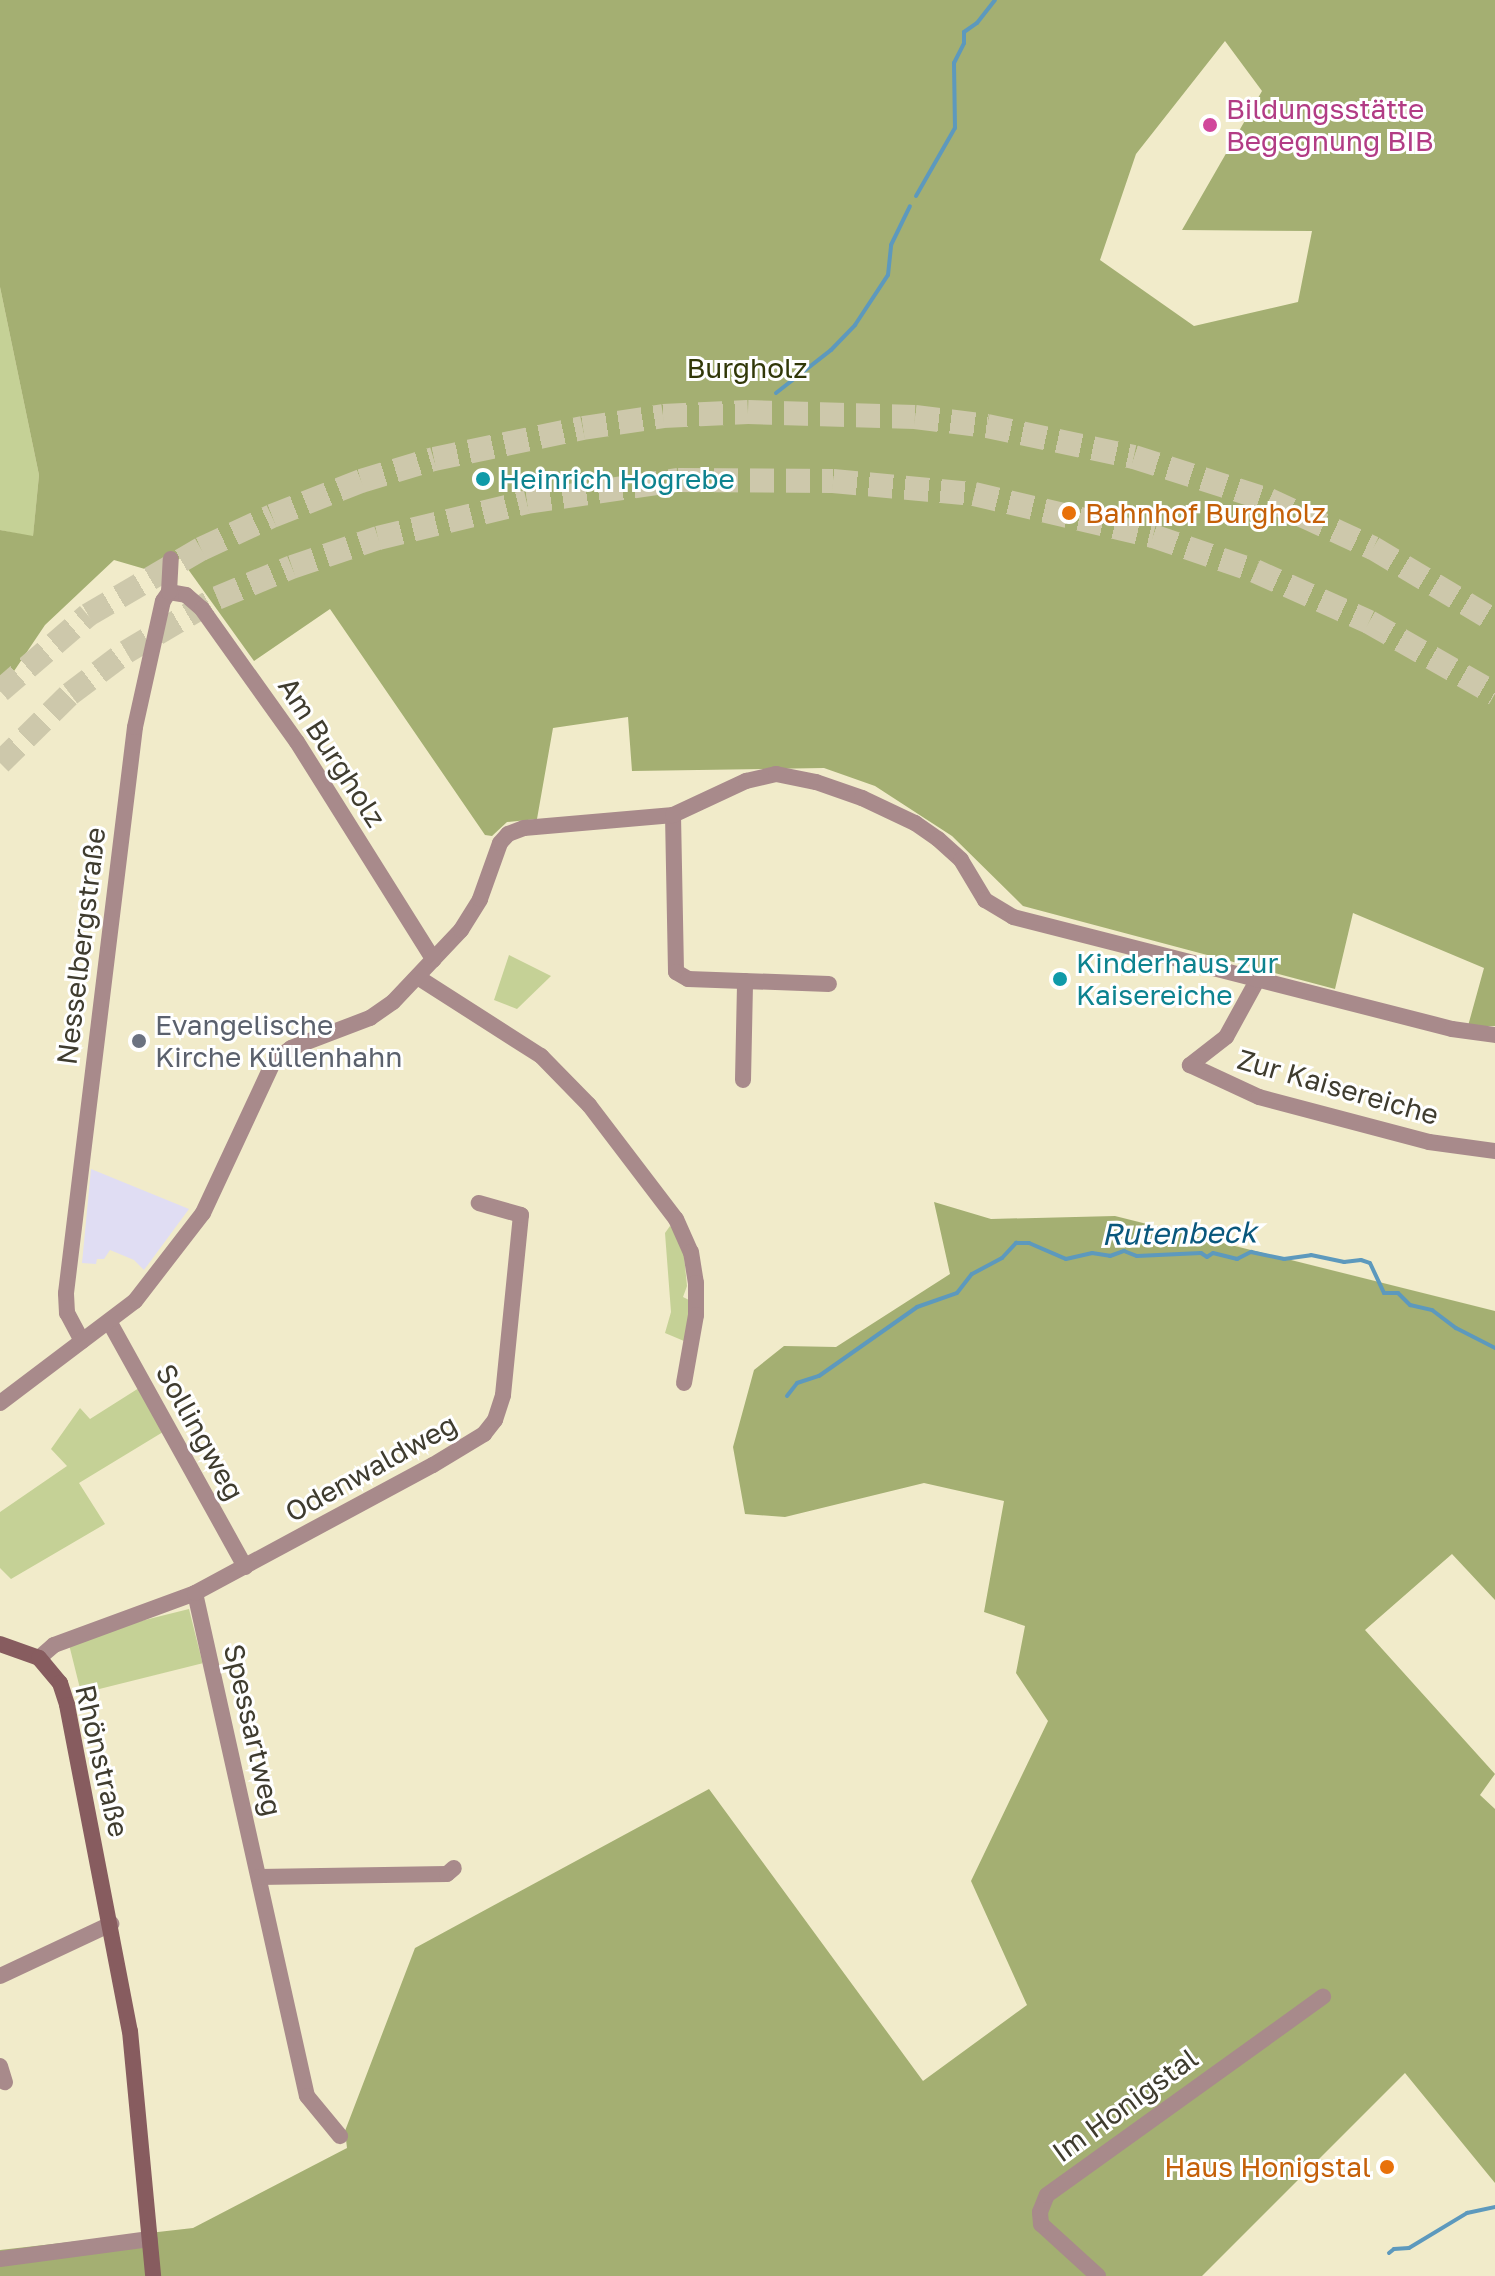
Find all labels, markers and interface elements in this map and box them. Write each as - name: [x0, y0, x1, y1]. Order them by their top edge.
- place label: Bildungsstätte Begegnung BIB: [1226, 92, 1434, 158]
- marker: Bildungsstätte Begegnung BIB: [1201, 116, 1219, 134]
- park label: Burgholz: [686, 351, 808, 385]
- place label: Heinrich Hogrebe: [499, 462, 735, 496]
- marker: Heinrich Hogrebe: [474, 470, 492, 488]
- place label: Bahnhof Burgholz: [1085, 496, 1326, 530]
- marker: Bahnhof Burgholz: [1060, 504, 1078, 522]
- street label: Am Burgholz: [271, 671, 393, 833]
- street label: Nesselbergstraße: [50, 825, 112, 1067]
- place label: Kinderhaus zur Kaisereiche: [1076, 946, 1278, 1012]
- marker: Kinderhaus zur Kaisereiche: [1051, 970, 1069, 988]
- place label: Evangelische Kirche Küllenhahn: [155, 1008, 402, 1074]
- marker: Evangelische Kirche Küllenhahn: [130, 1032, 148, 1050]
- street label: Zur Kaisereiche: [1234, 1042, 1442, 1132]
- water label: Rutenbeck: [1101, 1214, 1257, 1252]
- street label: Sollingweg: [149, 1358, 251, 1506]
- street label: Odenwaldweg: [279, 1407, 463, 1529]
- street label: Spessartweg: [217, 1641, 289, 1819]
- street label: Rhönstraße: [68, 1682, 136, 1840]
- street label: Im Honigstal: [1046, 2041, 1204, 2169]
- place label: Haus Honigstal: [1164, 2150, 1371, 2184]
- marker: Haus Honigstal: [1378, 2158, 1396, 2176]

